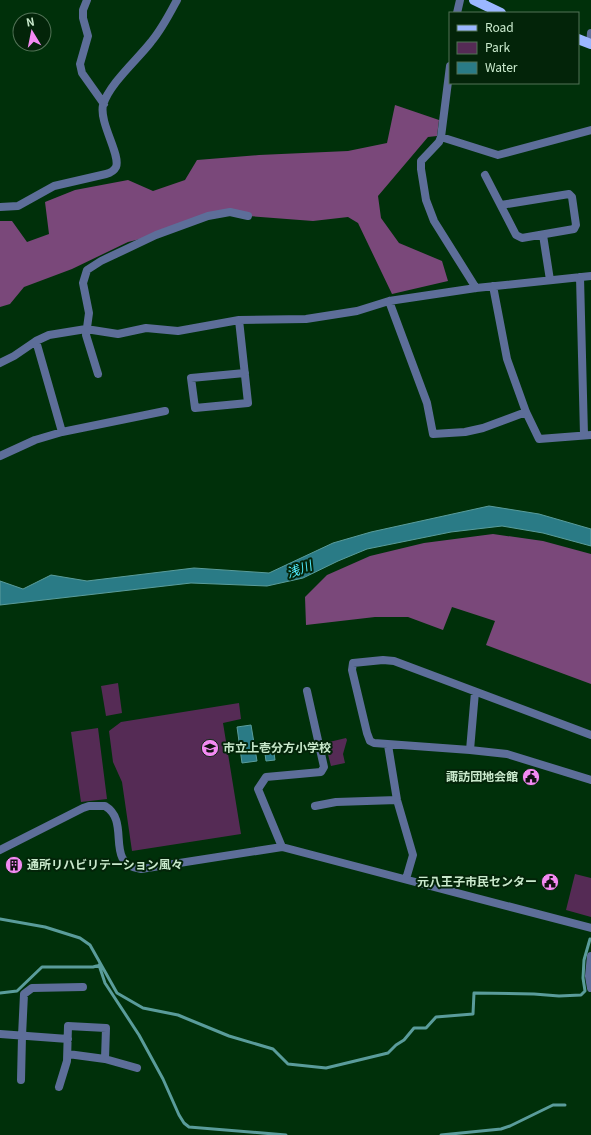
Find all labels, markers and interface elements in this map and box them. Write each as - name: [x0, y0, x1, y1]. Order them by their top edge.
- north arrow: [12, 12, 52, 52]
- legend: [449, 12, 579, 84]
- text: N: [25, 13, 36, 30]
- text: Road: [485, 18, 514, 35]
- text: Park: [485, 38, 510, 55]
- text: Water: [485, 58, 518, 75]
- water label: 浅川: [283, 554, 316, 582]
- school or university icon: 市立上壱分方小学校: [200, 738, 220, 758]
- place label: 市立上壱分方小学校: [223, 738, 331, 755]
- place label: 諏訪団地会館: [446, 767, 518, 784]
- public building icon: 諏訪団地会館: [521, 767, 541, 787]
- building icon: 通所リハビリテーション風々: [4, 855, 24, 875]
- place label: 通所リハビリテーション風々: [27, 855, 183, 872]
- place label: 元八王子市民センター: [417, 872, 537, 889]
- public building icon: 元八王子市民センター: [540, 872, 560, 892]

